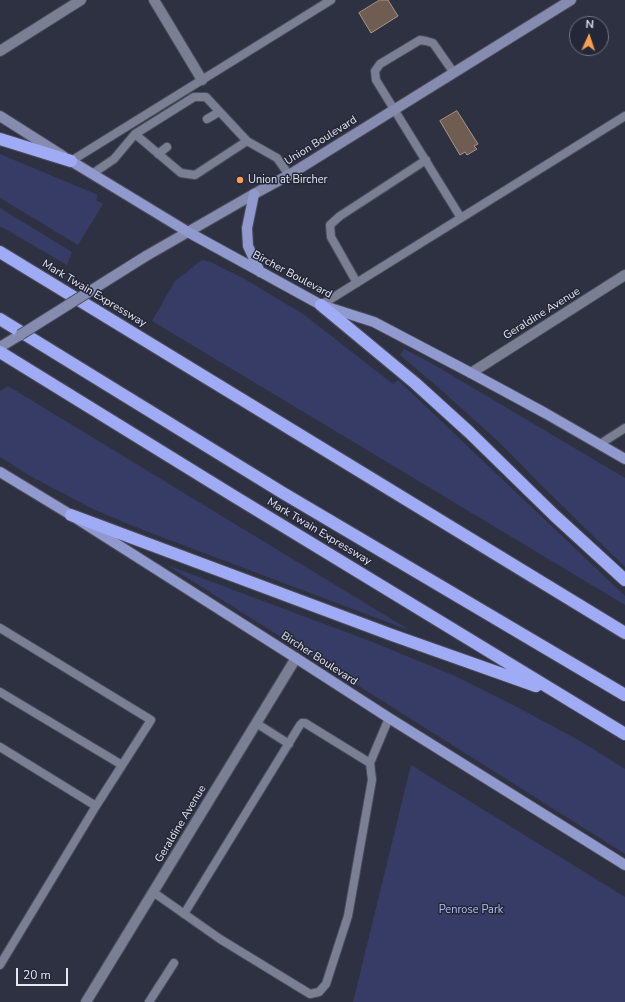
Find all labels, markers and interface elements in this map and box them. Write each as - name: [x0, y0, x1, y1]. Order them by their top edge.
- north arrow: [569, 16, 609, 56]
- text: N: [585, 17, 594, 32]
- street label: Union Boulevard: [283, 114, 359, 168]
- place label: Union at Bircher: [248, 173, 327, 187]
- marker: Union at Bircher: [235, 175, 245, 185]
- street label: Bircher Boulevard: [250, 248, 334, 302]
- street label: Mark Twain Expressway: [39, 258, 149, 330]
- street label: Geraldine Avenue: [501, 285, 583, 343]
- street label: Mark Twain Expressway: [264, 496, 374, 568]
- street label: Bircher Boulevard: [278, 629, 360, 689]
- street label: Geraldine Avenue: [153, 783, 209, 865]
- park label: Penrose Park: [439, 903, 503, 917]
- scale bar: [18, 960, 70, 986]
- text: 20 m: [23, 967, 51, 983]

